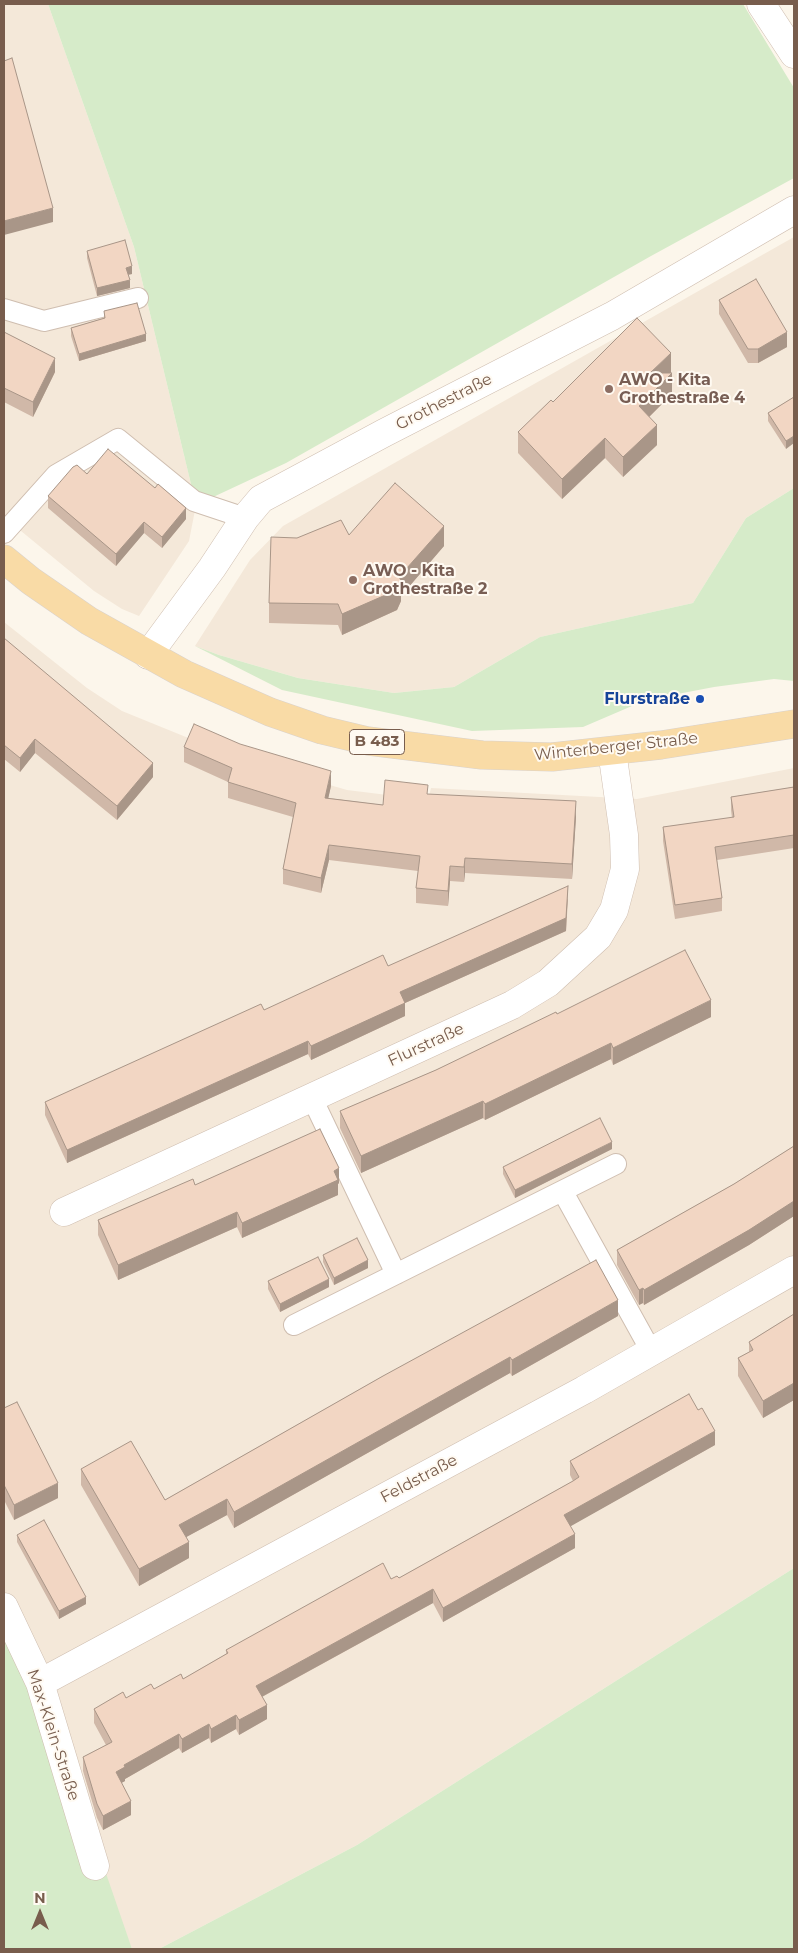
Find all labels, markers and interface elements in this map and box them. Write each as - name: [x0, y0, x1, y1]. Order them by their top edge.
- street label: Grothestraße: [393, 370, 495, 434]
- place label: AWO - Kita Grothestraße 4: [619, 370, 745, 408]
- marker: AWO - Kita Grothestraße 4: [603, 383, 615, 395]
- place label: AWO - Kita Grothestraße 2: [363, 561, 488, 599]
- marker: AWO - Kita Grothestraße 2: [347, 574, 359, 586]
- place label: Flurstraße: [604, 689, 690, 709]
- marker: Flurstraße: [694, 693, 706, 705]
- street label: Winterberger Straße: [533, 729, 699, 765]
- road number: B 483: [350, 730, 404, 754]
- street label: Flurstraße: [385, 1019, 467, 1071]
- street label: Feldstraße: [377, 1451, 461, 1507]
- street label: Max-Klein-Straße: [23, 1667, 83, 1803]
- north arrow: [15, 1888, 65, 1938]
- text: N: [34, 1889, 46, 1907]

